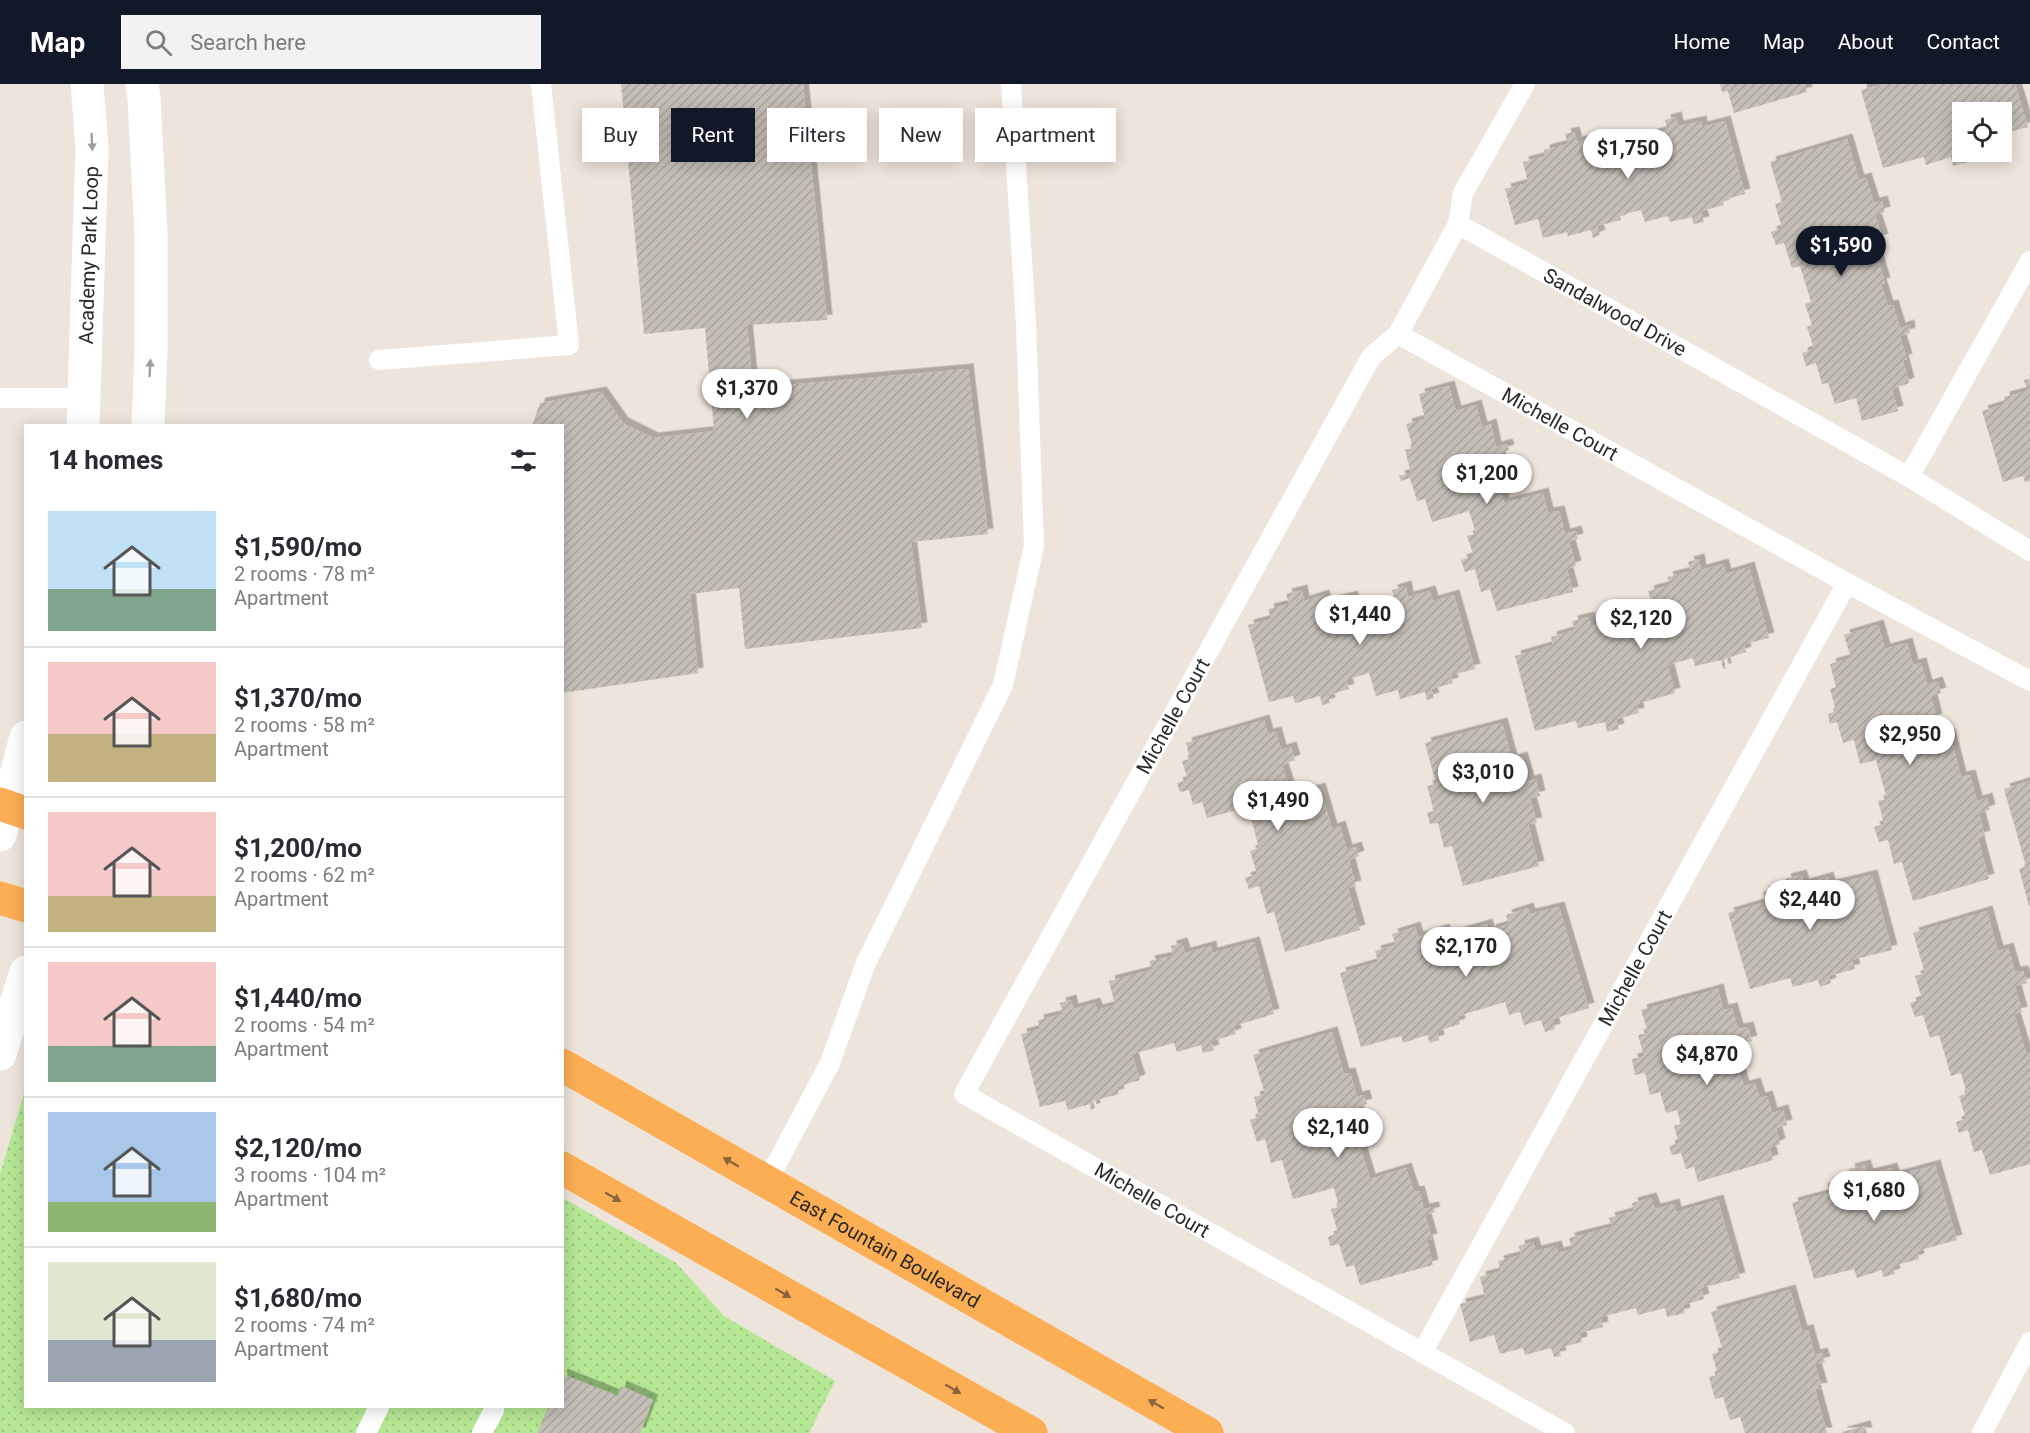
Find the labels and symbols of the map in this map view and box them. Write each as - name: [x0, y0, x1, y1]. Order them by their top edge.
- pin: $1,750: [1579, 129, 1677, 180]
- one-way arrow: [87, 133, 96, 152]
- street label: Academy Park Loop: [74, 166, 103, 345]
- pin: $1,590: [1792, 226, 1890, 277]
- street label: Sandalwood Drive: [1539, 263, 1691, 361]
- one-way arrow: [146, 358, 155, 377]
- pin: $1,370: [698, 369, 796, 420]
- street label: Michelle Court: [1498, 382, 1622, 466]
- pin: $1,200: [1438, 454, 1536, 505]
- pin: $1,440: [1311, 595, 1409, 646]
- pin: $2,120: [1592, 599, 1690, 650]
- street label: Michelle Court: [1131, 654, 1215, 778]
- pin: $2,950: [1861, 715, 1959, 766]
- pin: $3,010: [1434, 753, 1532, 804]
- pin: $1,490: [1229, 781, 1327, 832]
- pin: $2,440: [1761, 880, 1859, 931]
- street label: Michelle Court: [1593, 906, 1677, 1030]
- pin: $2,170: [1417, 927, 1515, 978]
- pin: $4,870: [1658, 1035, 1756, 1086]
- pin: $2,140: [1289, 1108, 1387, 1159]
- one-way arrow: [723, 1156, 739, 1167]
- street label: Michelle Court: [1090, 1157, 1214, 1243]
- pin: $1,680: [1825, 1171, 1923, 1222]
- street label: East Fountain Boulevard: [786, 1186, 985, 1313]
- one-way arrow: [605, 1192, 622, 1202]
- one-way arrow: [775, 1288, 792, 1298]
- one-way arrow: [945, 1384, 962, 1394]
- one-way arrow: [1147, 1399, 1164, 1409]

